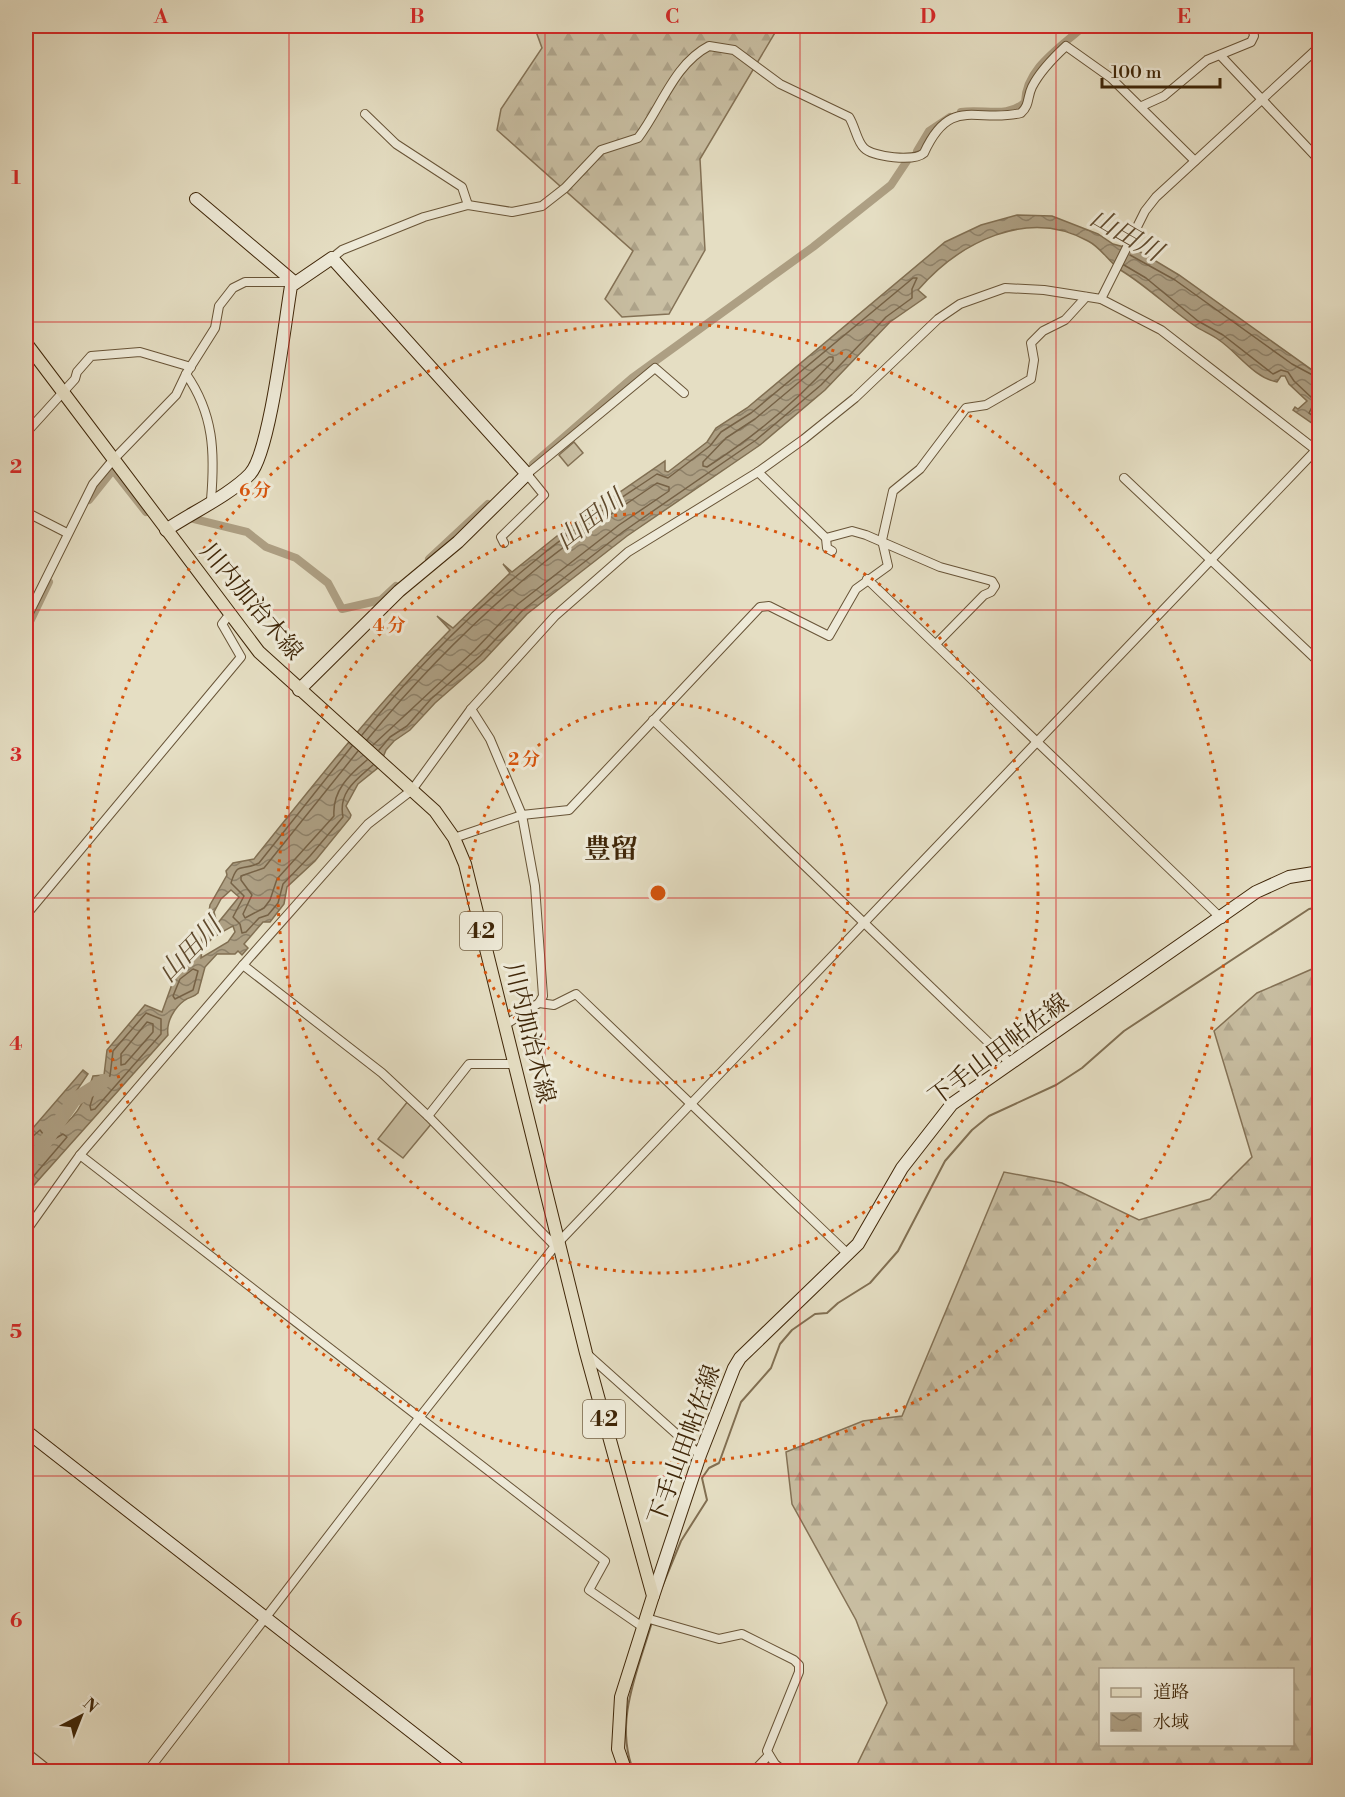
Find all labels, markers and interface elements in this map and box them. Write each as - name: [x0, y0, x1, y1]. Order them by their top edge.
- text: A: [153, 5, 169, 30]
- text: B: [409, 5, 425, 30]
- text: C: [665, 5, 679, 30]
- text: D: [920, 5, 936, 30]
- text: E: [1177, 5, 1191, 30]
- scale bar: [1102, 51, 1220, 89]
- text: 100 m: [1111, 61, 1162, 84]
- text: 1: [11, 166, 21, 191]
- water label: 山田川: [1084, 202, 1170, 270]
- text: 2: [10, 455, 22, 480]
- text: 6 分: [239, 479, 271, 502]
- water label: 山田川: [549, 482, 633, 557]
- street label: 川内加治木線: [193, 537, 309, 667]
- text: 4 分: [373, 614, 405, 637]
- text: 3: [10, 743, 22, 768]
- text: 2 分: [508, 748, 540, 771]
- district label: 豊留: [584, 833, 638, 867]
- centre of rings: [648, 883, 668, 903]
- water label: 山田川: [151, 909, 231, 989]
- road number: 42: [460, 912, 502, 950]
- street label: 川内加治木線: [497, 960, 561, 1106]
- street label: 下手山田帖佐線: [923, 987, 1075, 1113]
- text: 4: [9, 1032, 23, 1057]
- text: 5: [10, 1320, 22, 1345]
- street label: 下手山田帖佐線: [642, 1361, 728, 1529]
- road number: 42: [583, 1400, 625, 1438]
- text: 6: [10, 1609, 23, 1634]
- legend: [1099, 1668, 1294, 1746]
- text: 道路: [1153, 1681, 1189, 1704]
- north arrow: [51, 1686, 111, 1746]
- text: N: [79, 1694, 102, 1717]
- text: 水域: [1153, 1711, 1189, 1734]

